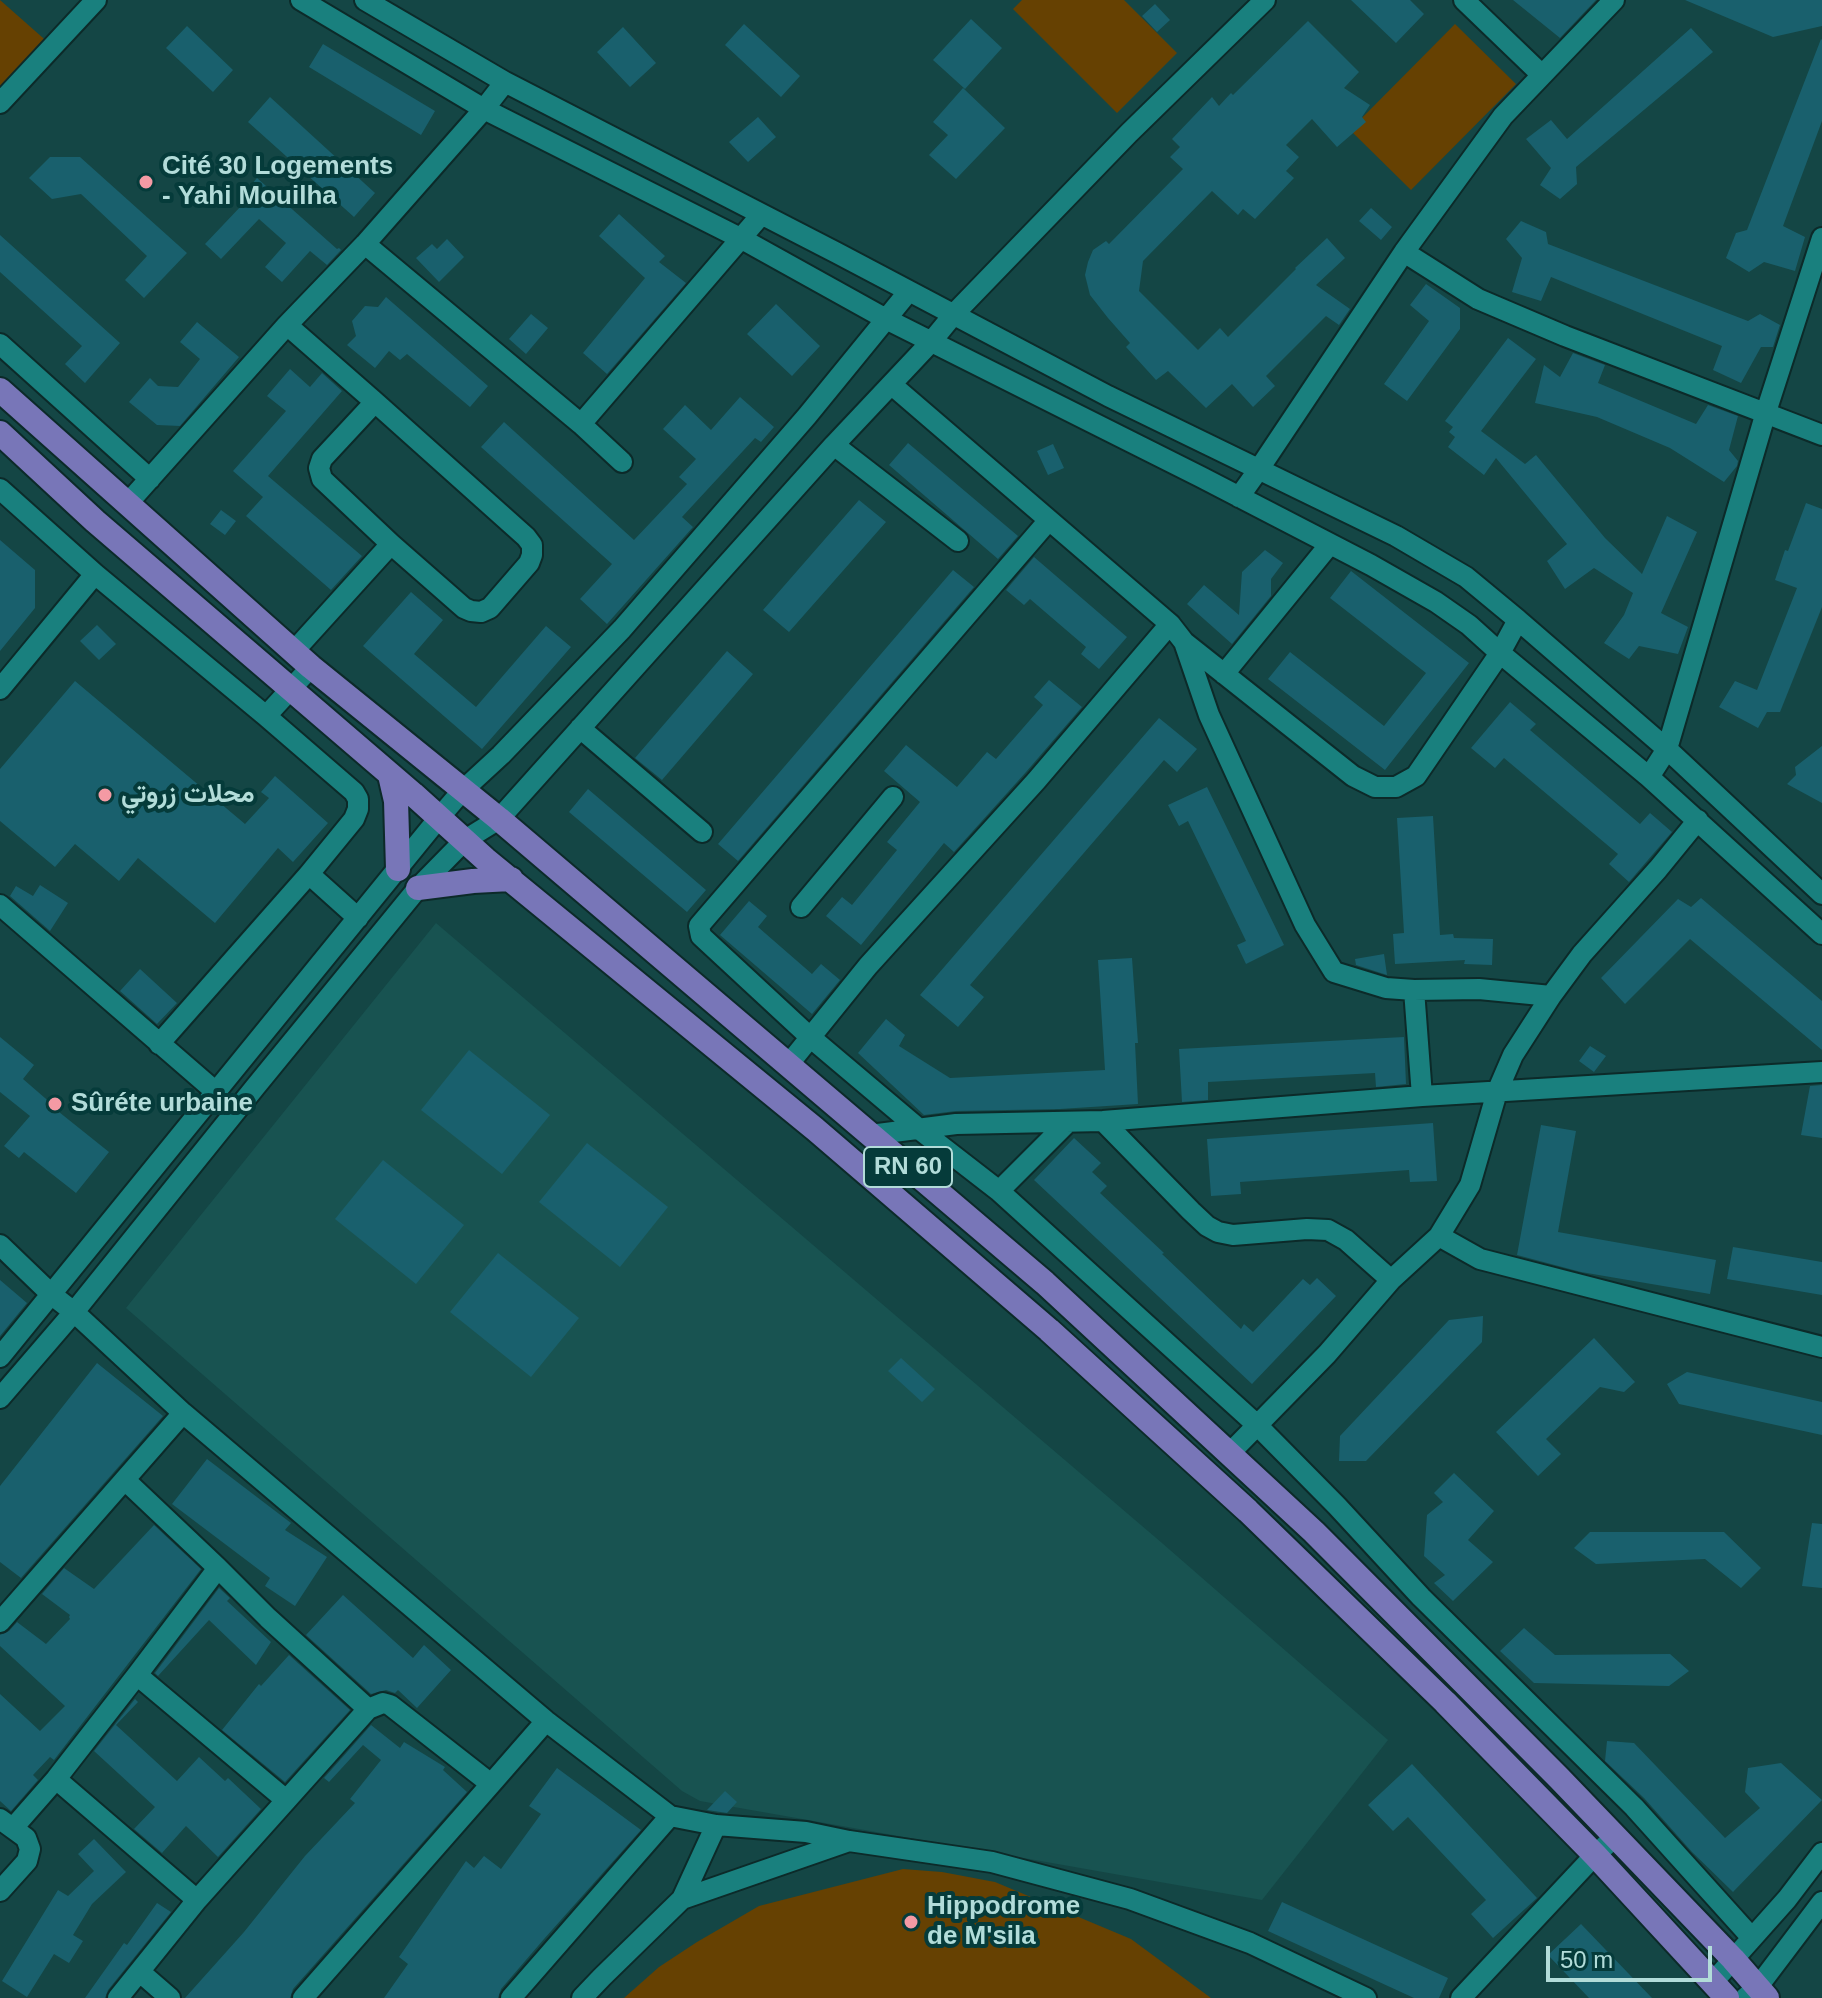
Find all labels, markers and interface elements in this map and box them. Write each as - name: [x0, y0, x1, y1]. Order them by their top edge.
- place label: Cité 30 Logements - Yahi Mouilha: [162, 151, 393, 212]
- marker: Cité 30 Logements - Yahi Mouilha: [137, 173, 155, 191]
- place label: محلات زروتي: [121, 779, 255, 811]
- marker: محلات زروتي: [96, 786, 114, 804]
- place label: Sûréte urbaine: [71, 1088, 253, 1120]
- marker: Sûréte urbaine: [46, 1095, 64, 1113]
- road number: RN 60: [864, 1147, 952, 1187]
- place label: Hippodrome de M'sila: [927, 1891, 1080, 1952]
- marker: Hippodrome de M'sila: [902, 1913, 920, 1931]
- scale bar: [1550, 1930, 1716, 1980]
- text: 50 m: [1560, 1946, 1613, 1973]

